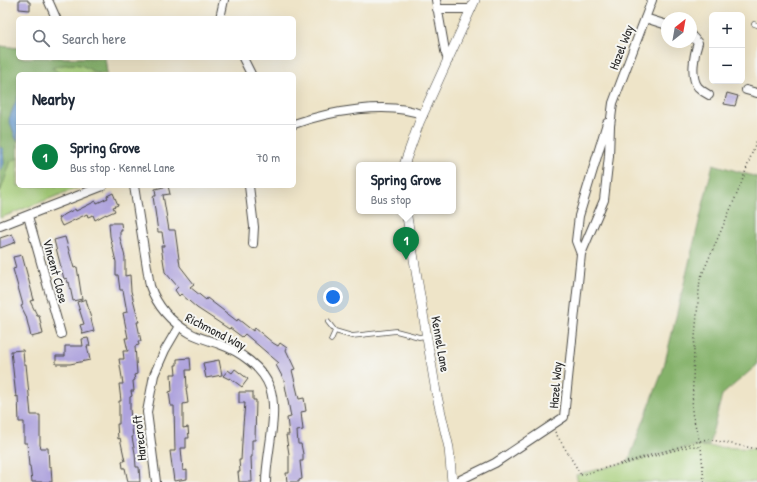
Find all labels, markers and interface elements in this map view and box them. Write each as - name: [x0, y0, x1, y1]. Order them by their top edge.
- north arrow: [661, 12, 697, 48]
- map controls: [709, 12, 745, 84]
- button: +: [709, 12, 745, 48]
- search box: [16, 16, 296, 60]
- street label: Hazel Way: [604, 21, 638, 72]
- icon: search: [30, 27, 52, 49]
- text: Search here: [62, 28, 126, 49]
- button: −: [709, 48, 745, 84]
- text: Nearby: [32, 87, 75, 110]
- text: Spring Grove: [70, 137, 140, 158]
- text: 1: [43, 148, 47, 166]
- text: 70 m: [256, 148, 280, 166]
- text: Bus stop · Kennel Lane: [70, 158, 175, 176]
- popup: [356, 162, 456, 214]
- text: Spring Grove: [371, 169, 441, 190]
- text: Bus stop: [371, 190, 411, 208]
- pin: 1: [393, 227, 419, 260]
- street label: Vincent Close: [39, 237, 73, 305]
- your location: [323, 287, 343, 307]
- street label: Richmond Way: [183, 308, 250, 354]
- street label: Kennel Lane: [427, 315, 455, 373]
- street label: Hazel Way: [544, 360, 566, 409]
- street label: Harecroft: [128, 414, 150, 462]

